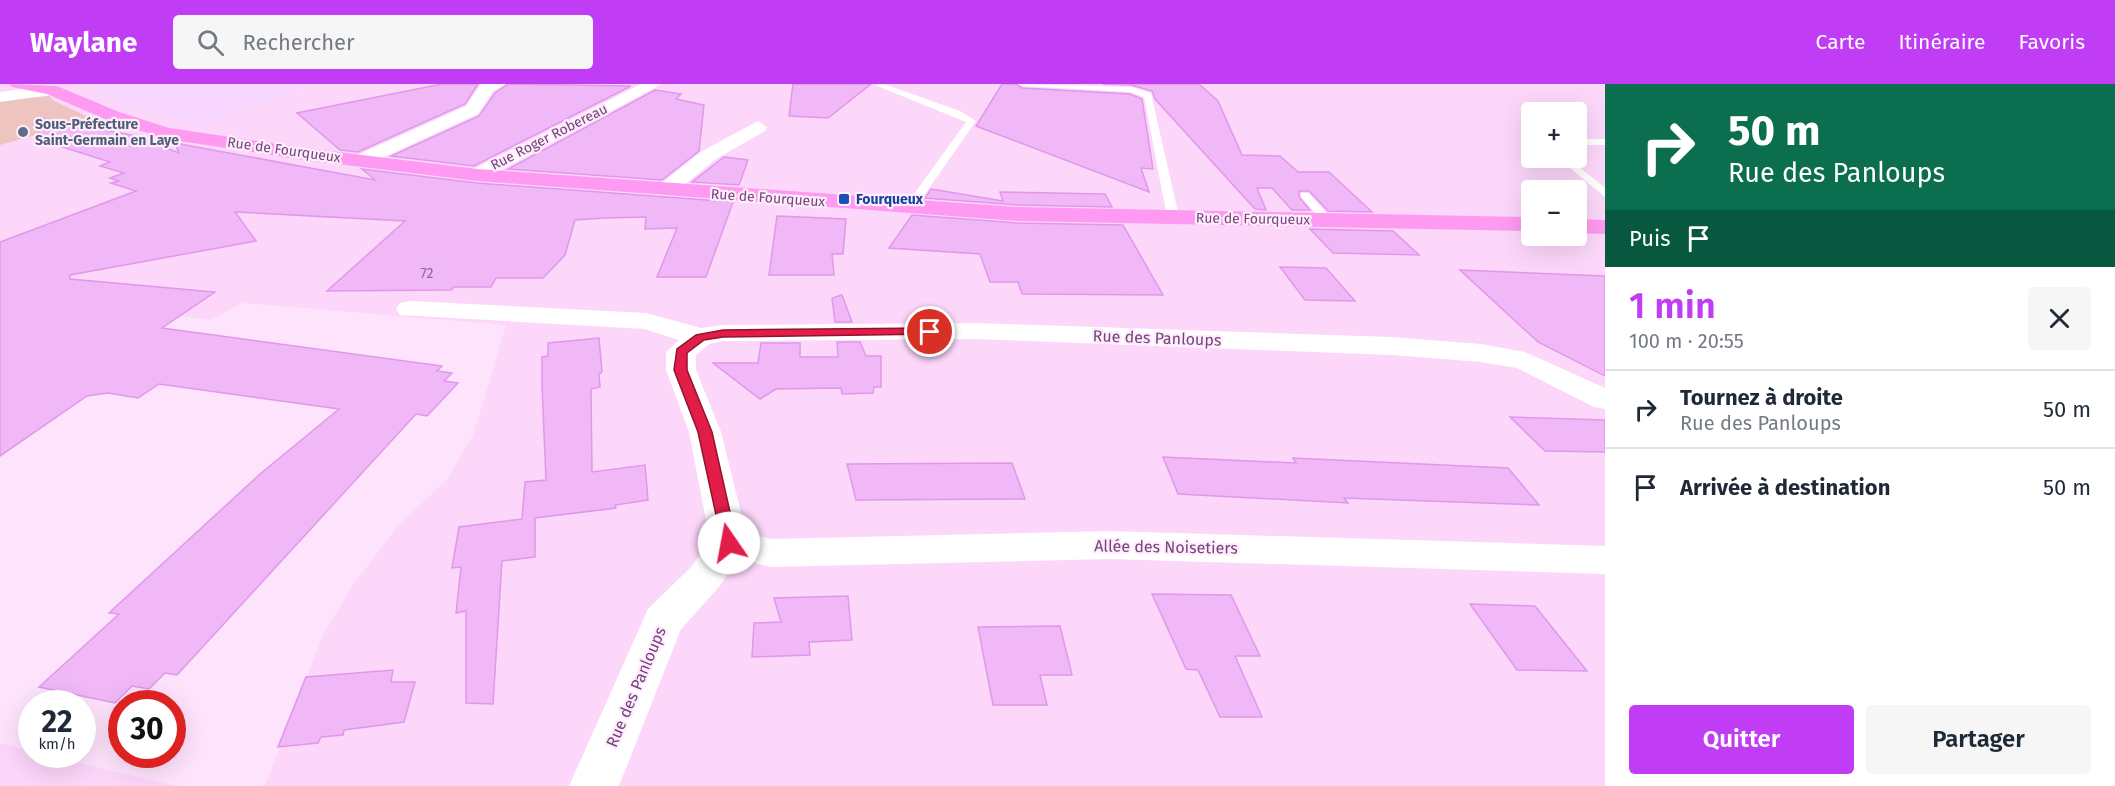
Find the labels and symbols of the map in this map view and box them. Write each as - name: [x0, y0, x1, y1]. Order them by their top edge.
- street label: Rue Roger Robereau: [488, 100, 610, 174]
- place label: Sous-Préfecture Saint-Germain en Laye: [35, 116, 179, 149]
- marker: Sous-Préfecture Saint-Germain en Laye: [16, 125, 30, 139]
- street label: Rue de Fourqueux: [226, 134, 342, 166]
- street label: Rue de Fourqueux: [710, 186, 826, 210]
- place label: Fourqueux: [856, 191, 924, 208]
- marker: Fourqueux: [837, 192, 851, 206]
- street label: Rue de Fourqueux: [1196, 210, 1311, 229]
- house number: 72: [421, 265, 434, 282]
- pin: [904, 306, 955, 357]
- street label: Rue des Panloups: [1092, 326, 1222, 350]
- position arrow: [697, 511, 761, 575]
- street label: Allée des Noisetiers: [1094, 536, 1238, 558]
- street label: Rue des Panloups: [602, 624, 670, 750]
- speed limit sign: 30: [108, 690, 186, 768]

